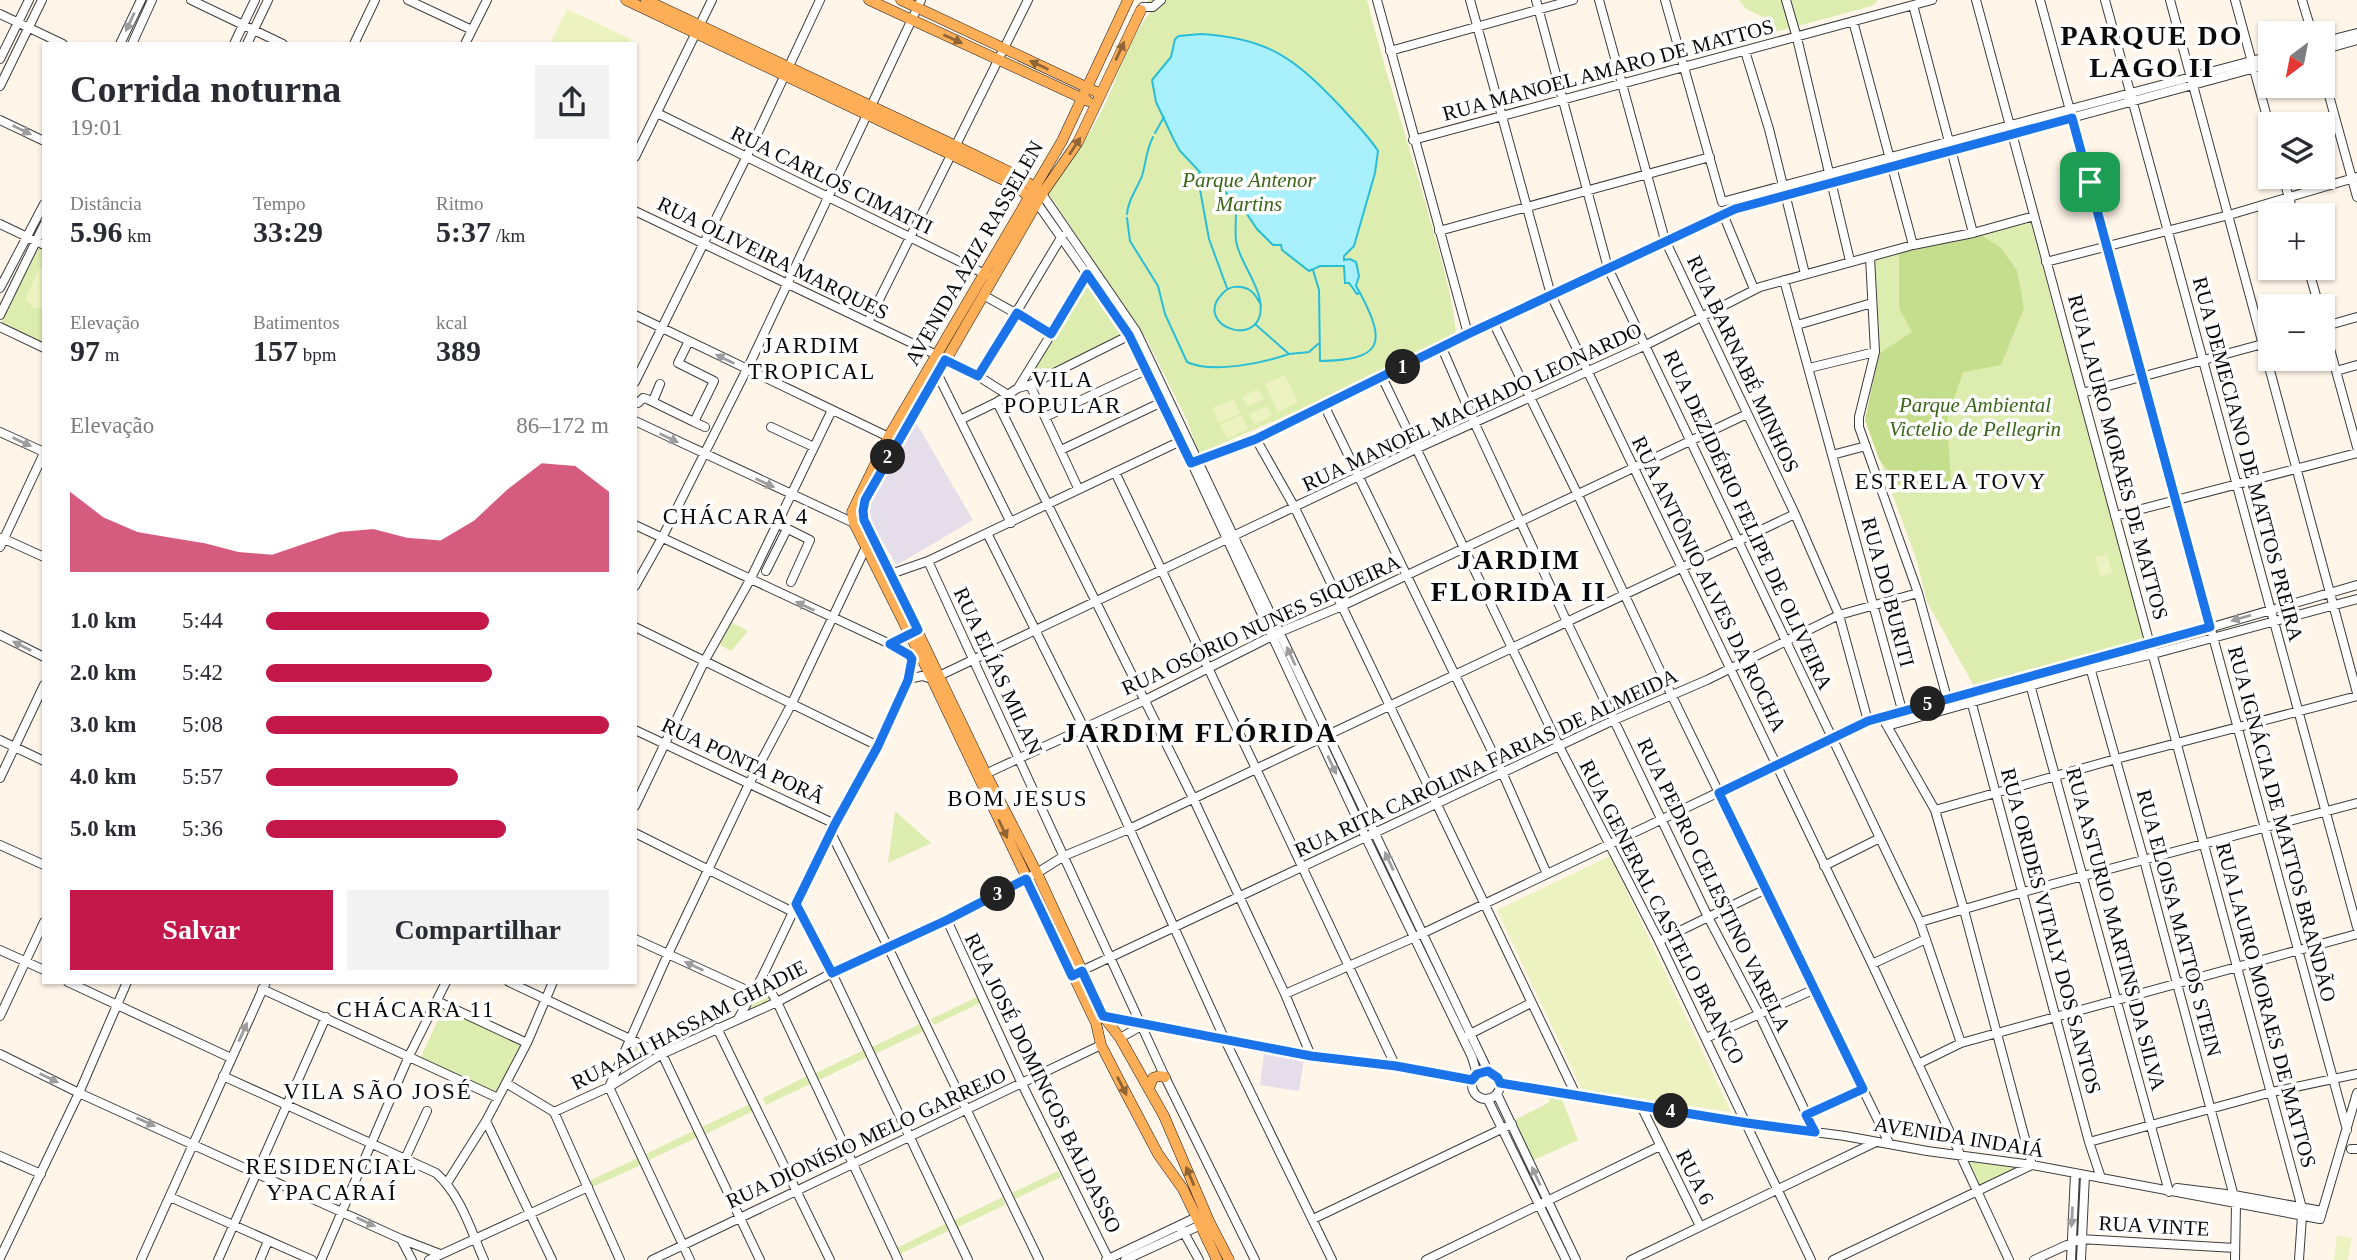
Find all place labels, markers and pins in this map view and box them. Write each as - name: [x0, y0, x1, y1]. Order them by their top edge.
- pin: [2060, 152, 2120, 212]
- pin: 1: [1386, 350, 1420, 384]
- pin: 2: [870, 440, 906, 475]
- pin: 5: [1910, 686, 1946, 722]
- pin: 3: [981, 876, 1016, 912]
- pin: 4: [1654, 1094, 1688, 1128]

